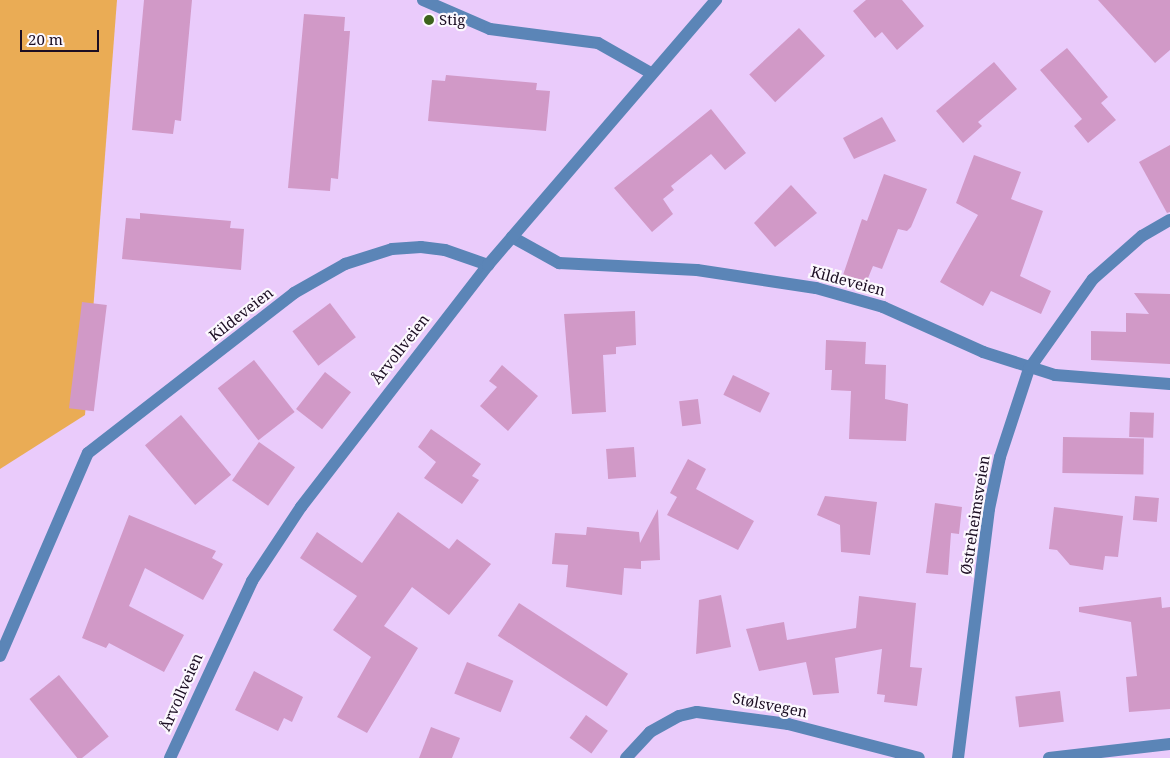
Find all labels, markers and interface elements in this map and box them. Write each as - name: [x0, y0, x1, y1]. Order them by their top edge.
- place label: Stig: [439, 11, 465, 29]
- marker: Stig: [423, 14, 435, 26]
- scale bar: [22, 20, 101, 52]
- text: 20 m: [28, 29, 63, 49]
- street label: Kildeveien: [809, 262, 887, 300]
- street label: Kildeveien: [205, 283, 277, 345]
- street label: Årvollveien: [367, 311, 433, 387]
- street label: Østreheimsveien: [957, 454, 993, 576]
- street label: Årvollveien: [156, 650, 206, 734]
- street label: Stølsvegen: [731, 689, 809, 721]

